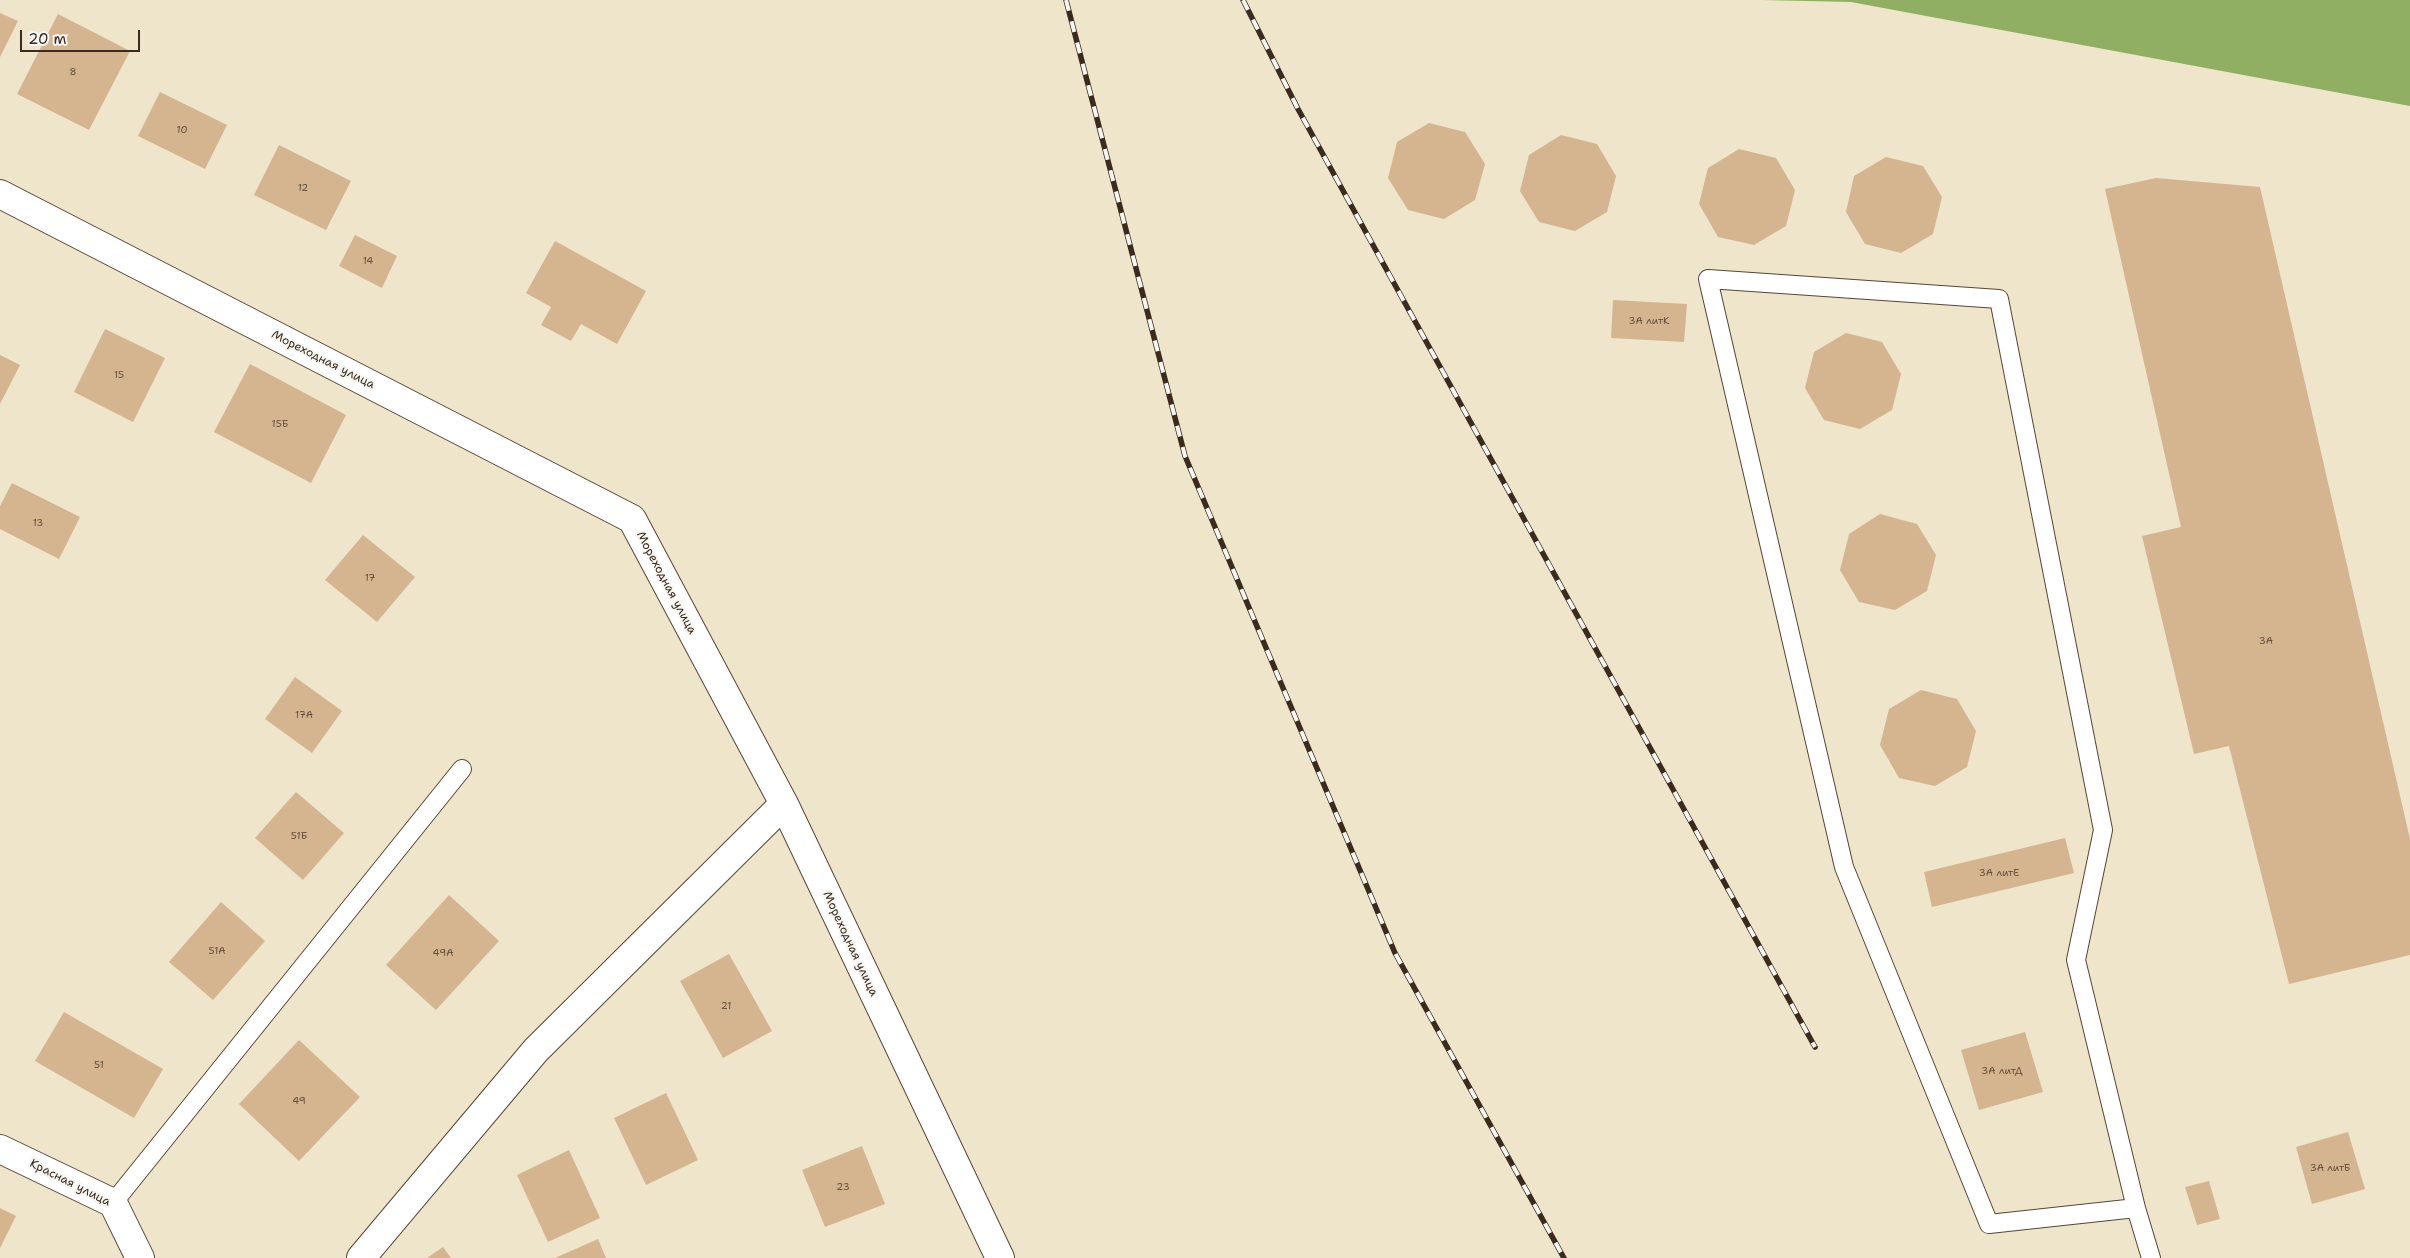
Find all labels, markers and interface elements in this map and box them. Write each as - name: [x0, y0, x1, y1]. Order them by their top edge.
- scale bar: [22, 20, 142, 52]
- text: 20 m: [28, 29, 67, 49]
- house number: 8: [70, 66, 76, 78]
- house number: 10: [177, 124, 187, 136]
- house number: 12: [298, 182, 308, 194]
- house number: 14: [363, 255, 373, 267]
- house number: 3А литК: [1629, 315, 1669, 327]
- street label: Мореходная улица: [269, 328, 377, 392]
- house number: 15: [114, 369, 124, 381]
- house number: 15Б: [272, 418, 288, 430]
- house number: 13: [33, 517, 43, 529]
- street label: Мореходная улица: [633, 529, 699, 637]
- house number: 17: [365, 572, 375, 584]
- house number: 3А: [2259, 635, 2273, 647]
- house number: 17А: [295, 709, 313, 721]
- house number: 51Б: [291, 830, 307, 842]
- house number: 3А литЕ: [1979, 867, 2019, 879]
- street label: Мореходная улица: [819, 889, 881, 999]
- house number: 51А: [208, 945, 226, 957]
- house number: 49А: [433, 947, 453, 959]
- house number: 21: [721, 1000, 731, 1012]
- house number: 51: [94, 1059, 104, 1071]
- house number: 3А литД: [1981, 1065, 2023, 1077]
- house number: 49: [292, 1095, 306, 1107]
- street label: Красная улица: [27, 1156, 113, 1210]
- house number: 3А литБ: [2310, 1162, 2350, 1174]
- house number: 23: [836, 1181, 850, 1193]

